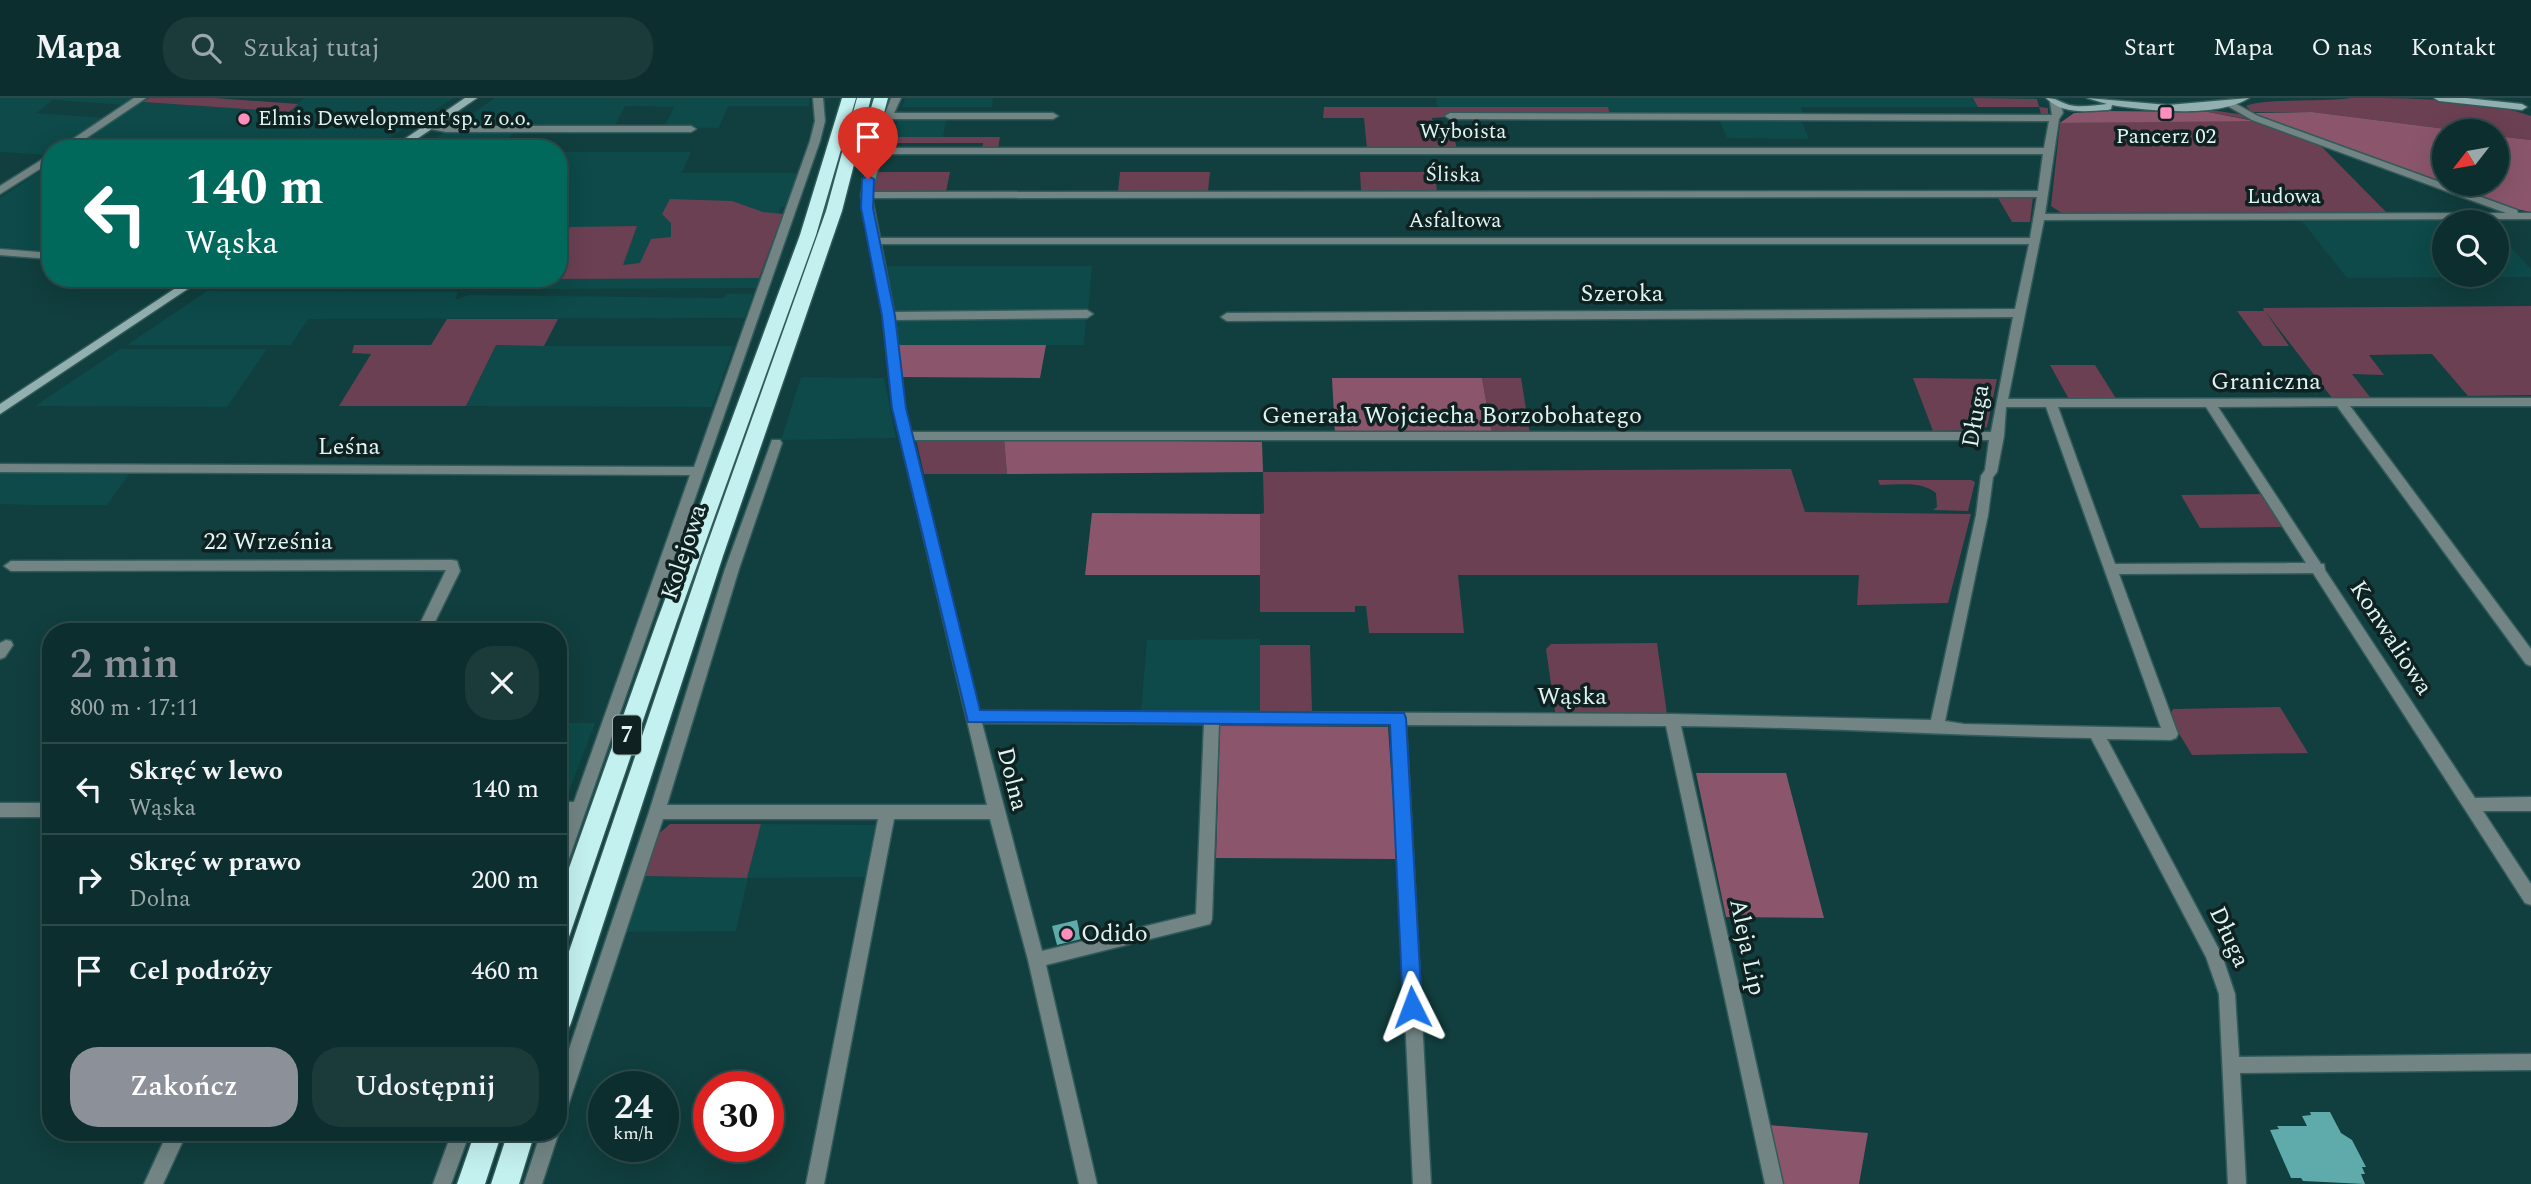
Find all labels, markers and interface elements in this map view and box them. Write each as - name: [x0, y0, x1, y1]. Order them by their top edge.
- search box: [163, 17, 653, 80]
- text: Mapa: [35, 23, 121, 73]
- text: Szukaj tutaj: [243, 28, 380, 68]
- icon: search: [187, 29, 225, 67]
- text: Start: [2124, 30, 2175, 66]
- text: Mapa: [2213, 30, 2273, 66]
- text: O nas: [2311, 30, 2373, 66]
- text: Kontakt: [2411, 30, 2496, 66]
- place label: Elmis Dewelopment sp. z o.o.: [258, 103, 531, 135]
- marker: Pancerz 02: [2158, 105, 2174, 121]
- pin: [838, 107, 898, 179]
- marker: Elmis Dewelopment sp. z o.o.: [236, 111, 252, 127]
- street label: Wyboista: [1419, 116, 1507, 148]
- icon: arrive: [849, 118, 887, 156]
- north arrow: [2432, 119, 2510, 196]
- map controls: [2432, 119, 2509, 287]
- place label: Pancerz 02: [2116, 121, 2216, 153]
- text: 140 m: [185, 151, 324, 226]
- street label: Śliska: [1425, 159, 1481, 191]
- icon: left: [70, 168, 161, 259]
- street label: Ludowa: [2247, 181, 2322, 213]
- street label: Asfaltowa: [1409, 205, 1502, 237]
- button: search: [2432, 210, 2509, 287]
- text: Wąska: [185, 219, 278, 268]
- street label: Szeroka: [1580, 276, 1664, 312]
- street label: Graniczna: [2211, 364, 2321, 400]
- street label: Długa: [1953, 381, 1999, 451]
- street label: Generała Wojciecha Borzobohatego: [1262, 398, 1642, 434]
- street label: Leśna: [318, 429, 381, 465]
- street label: Kolejowa: [652, 499, 716, 605]
- street label: 22 Września: [203, 524, 333, 560]
- street label: Konwaliowa: [2340, 573, 2442, 703]
- text: 2 min: [70, 633, 179, 696]
- button: close: [465, 646, 539, 720]
- street label: Wąska: [1537, 679, 1607, 715]
- text: 800 m · 17:11: [70, 691, 199, 726]
- road number: 7: [613, 716, 641, 754]
- street label: Dolna: [987, 743, 1037, 815]
- text: Skręć w lewo: [129, 751, 283, 791]
- text: 140 m: [471, 769, 539, 809]
- icon: left: [70, 770, 108, 808]
- text: Wąska: [129, 791, 196, 826]
- text: Skręć w prawo: [129, 842, 301, 882]
- text: 200 m: [471, 860, 539, 900]
- icon: right: [70, 861, 108, 899]
- text: Dolna: [129, 882, 191, 917]
- street label: Aleja Lip: [1719, 895, 1775, 999]
- street label: Długa: [2199, 901, 2259, 974]
- place label: Odido: [1081, 916, 1148, 952]
- marker: Odido: [1059, 926, 1075, 942]
- text: Cel podróży: [129, 951, 271, 991]
- text: 460 m: [471, 951, 539, 991]
- icon: arrive: [70, 952, 108, 990]
- position arrow: [1375, 970, 1449, 1044]
- button: Zakończ: [70, 1047, 298, 1127]
- button: Udostępnij: [312, 1047, 539, 1127]
- speed limit sign: 30: [693, 1071, 784, 1162]
- text: 24: [614, 1081, 653, 1134]
- text: km/h: [613, 1120, 654, 1147]

